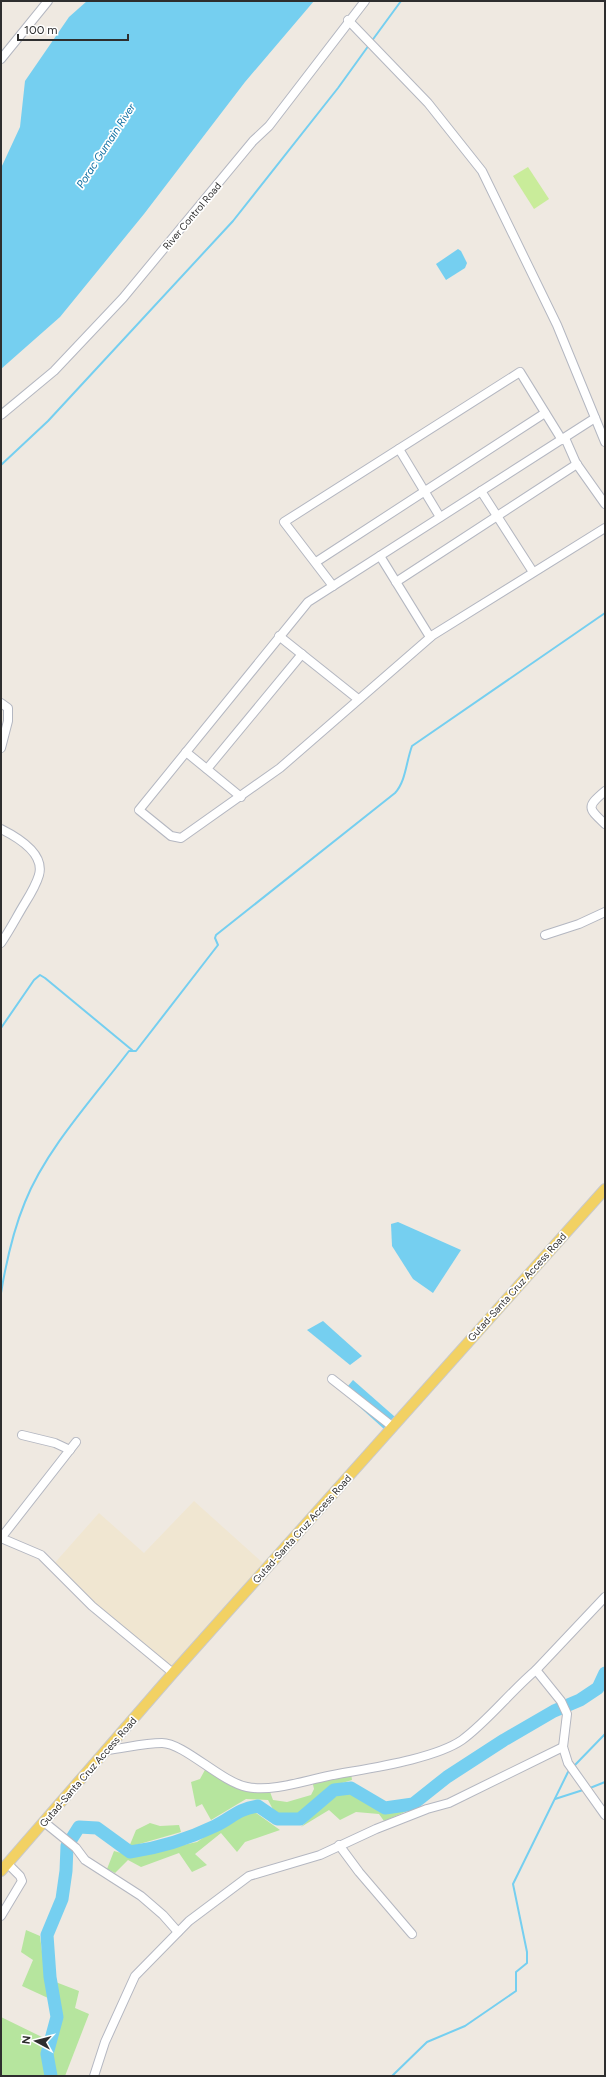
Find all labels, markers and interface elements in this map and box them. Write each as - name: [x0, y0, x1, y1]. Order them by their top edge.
- scale bar: [18, 16, 128, 42]
- text: 100 m: [24, 23, 58, 37]
- water label: Porac Gumain River: [74, 100, 139, 191]
- street label: River Control Road: [160, 179, 224, 252]
- street label: Gutad-Santa Cruz Access Road: [465, 1230, 569, 1344]
- street label: Gutad-Santa Cruz Access Road: [250, 1472, 354, 1586]
- street label: Gutad-Santa Cruz Access Road: [37, 1714, 139, 1830]
- north arrow: [16, 2021, 56, 2061]
- text: N: [20, 2035, 34, 2045]

